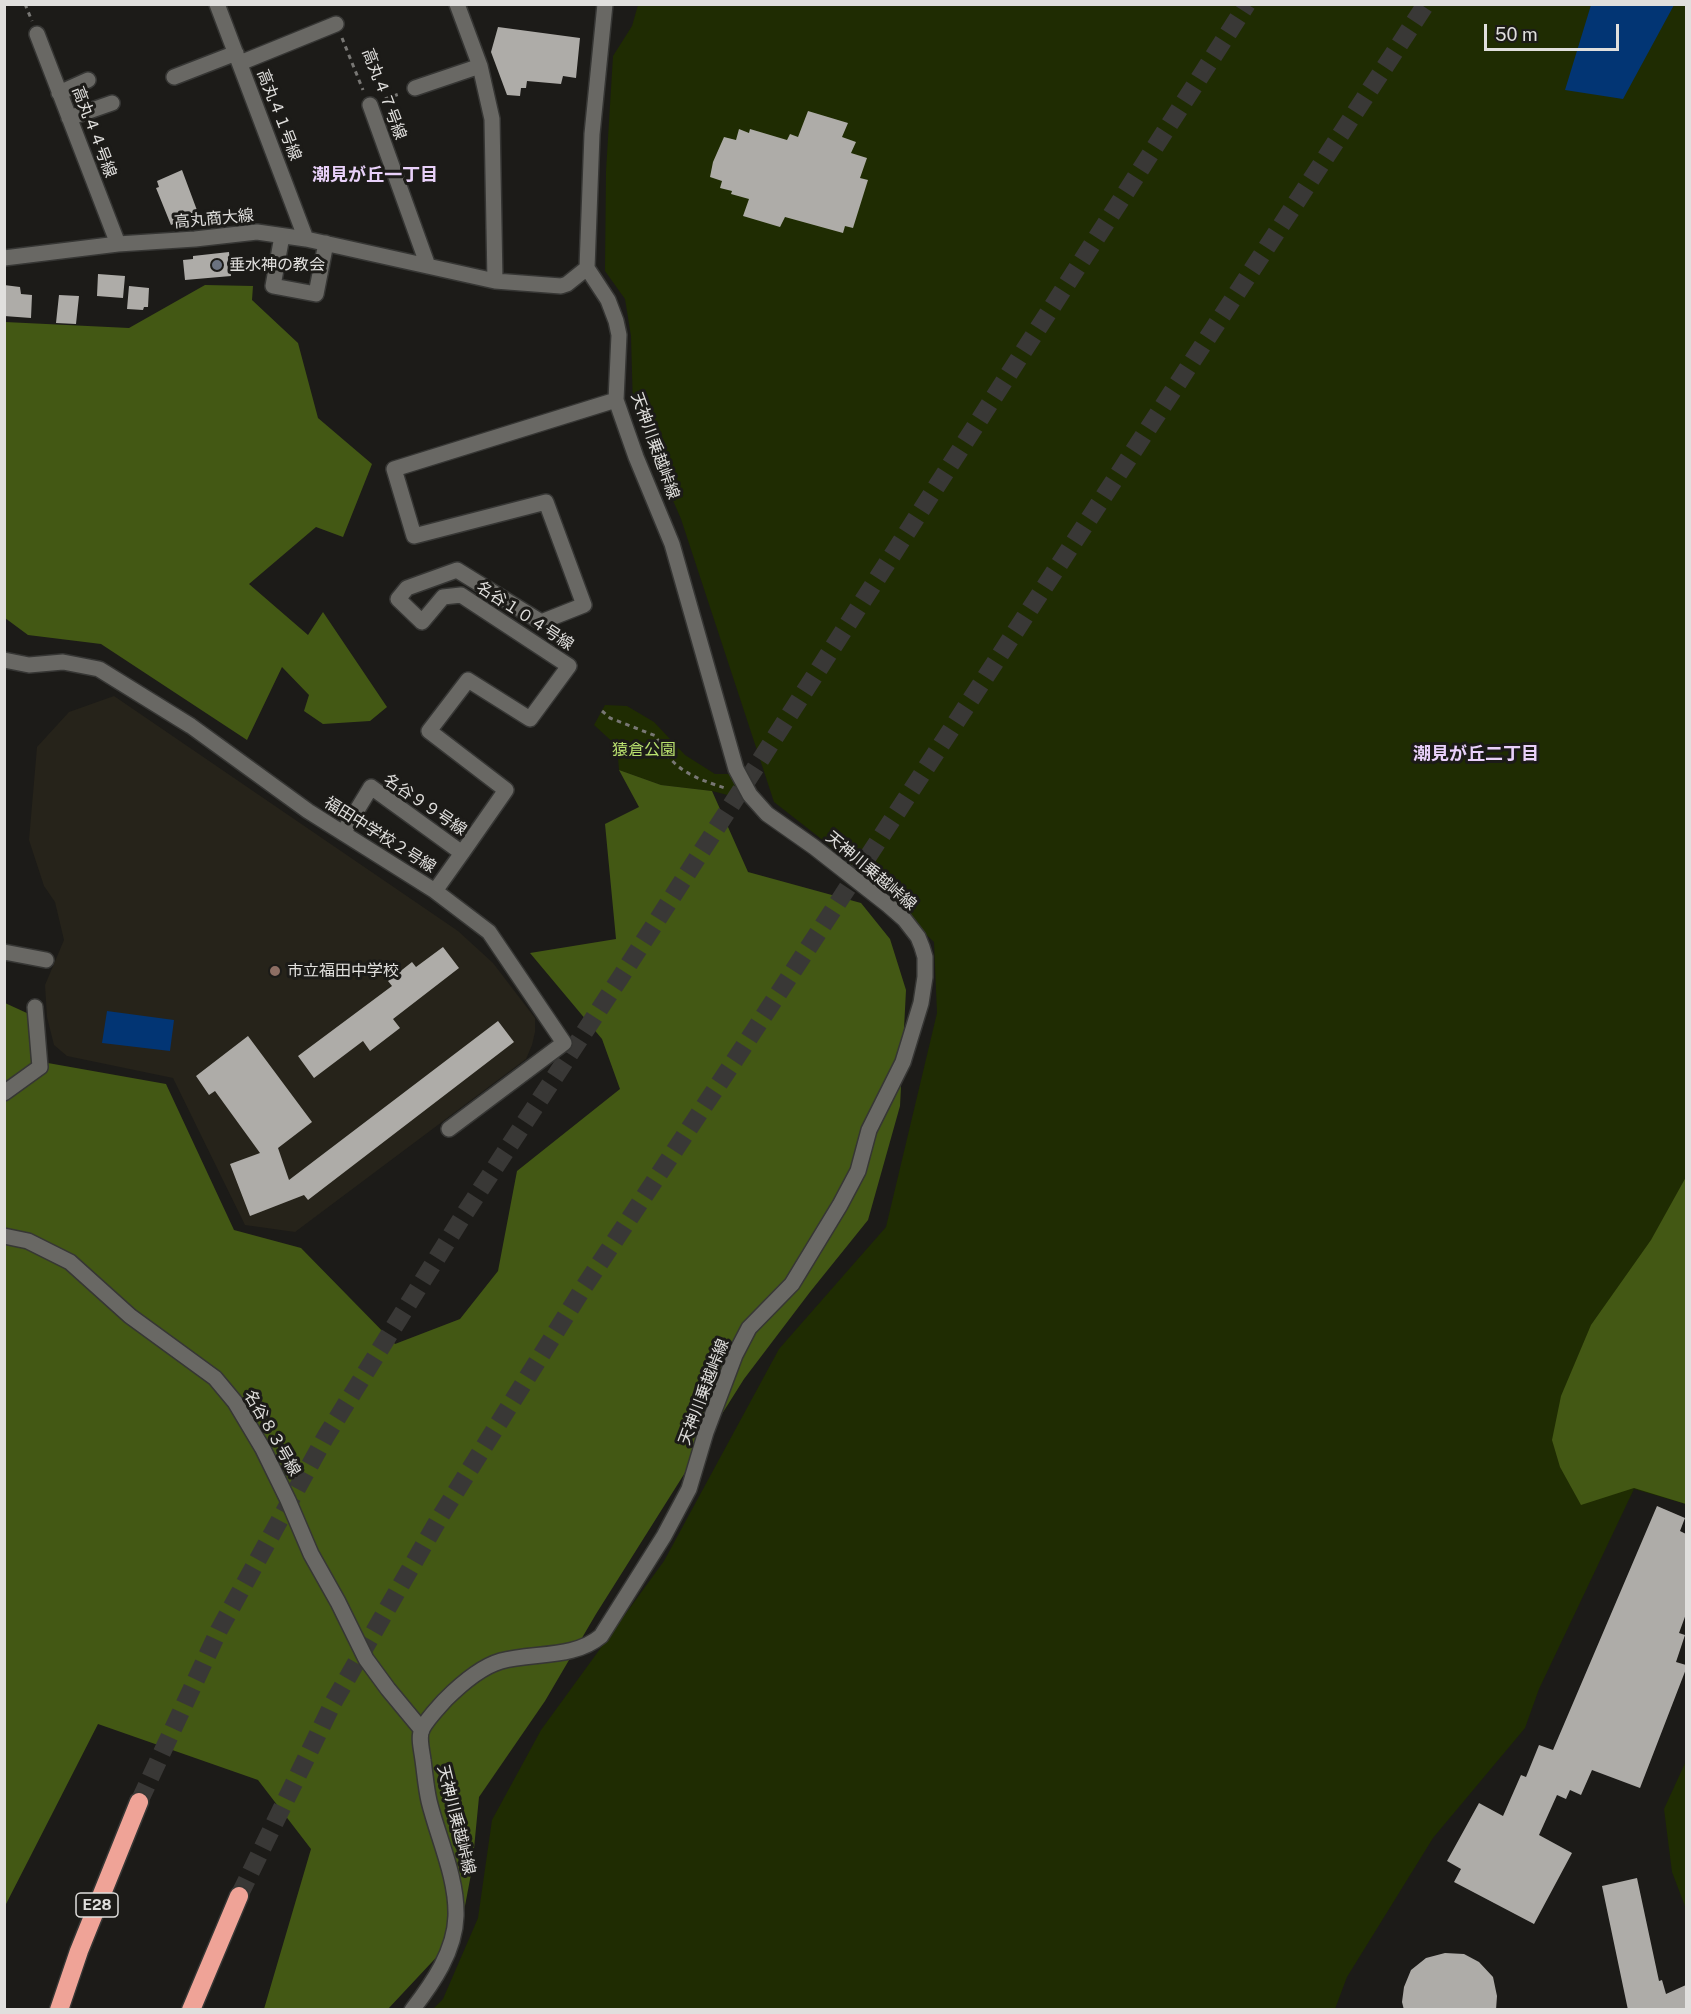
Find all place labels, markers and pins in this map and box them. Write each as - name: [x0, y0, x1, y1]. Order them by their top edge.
- place label: 垂水神の教会: [229, 255, 325, 275]
- marker: 垂水神の教会: [210, 258, 224, 272]
- place label: 市立福田中学校: [287, 961, 399, 981]
- marker: 市立福田中学校: [268, 964, 282, 978]

